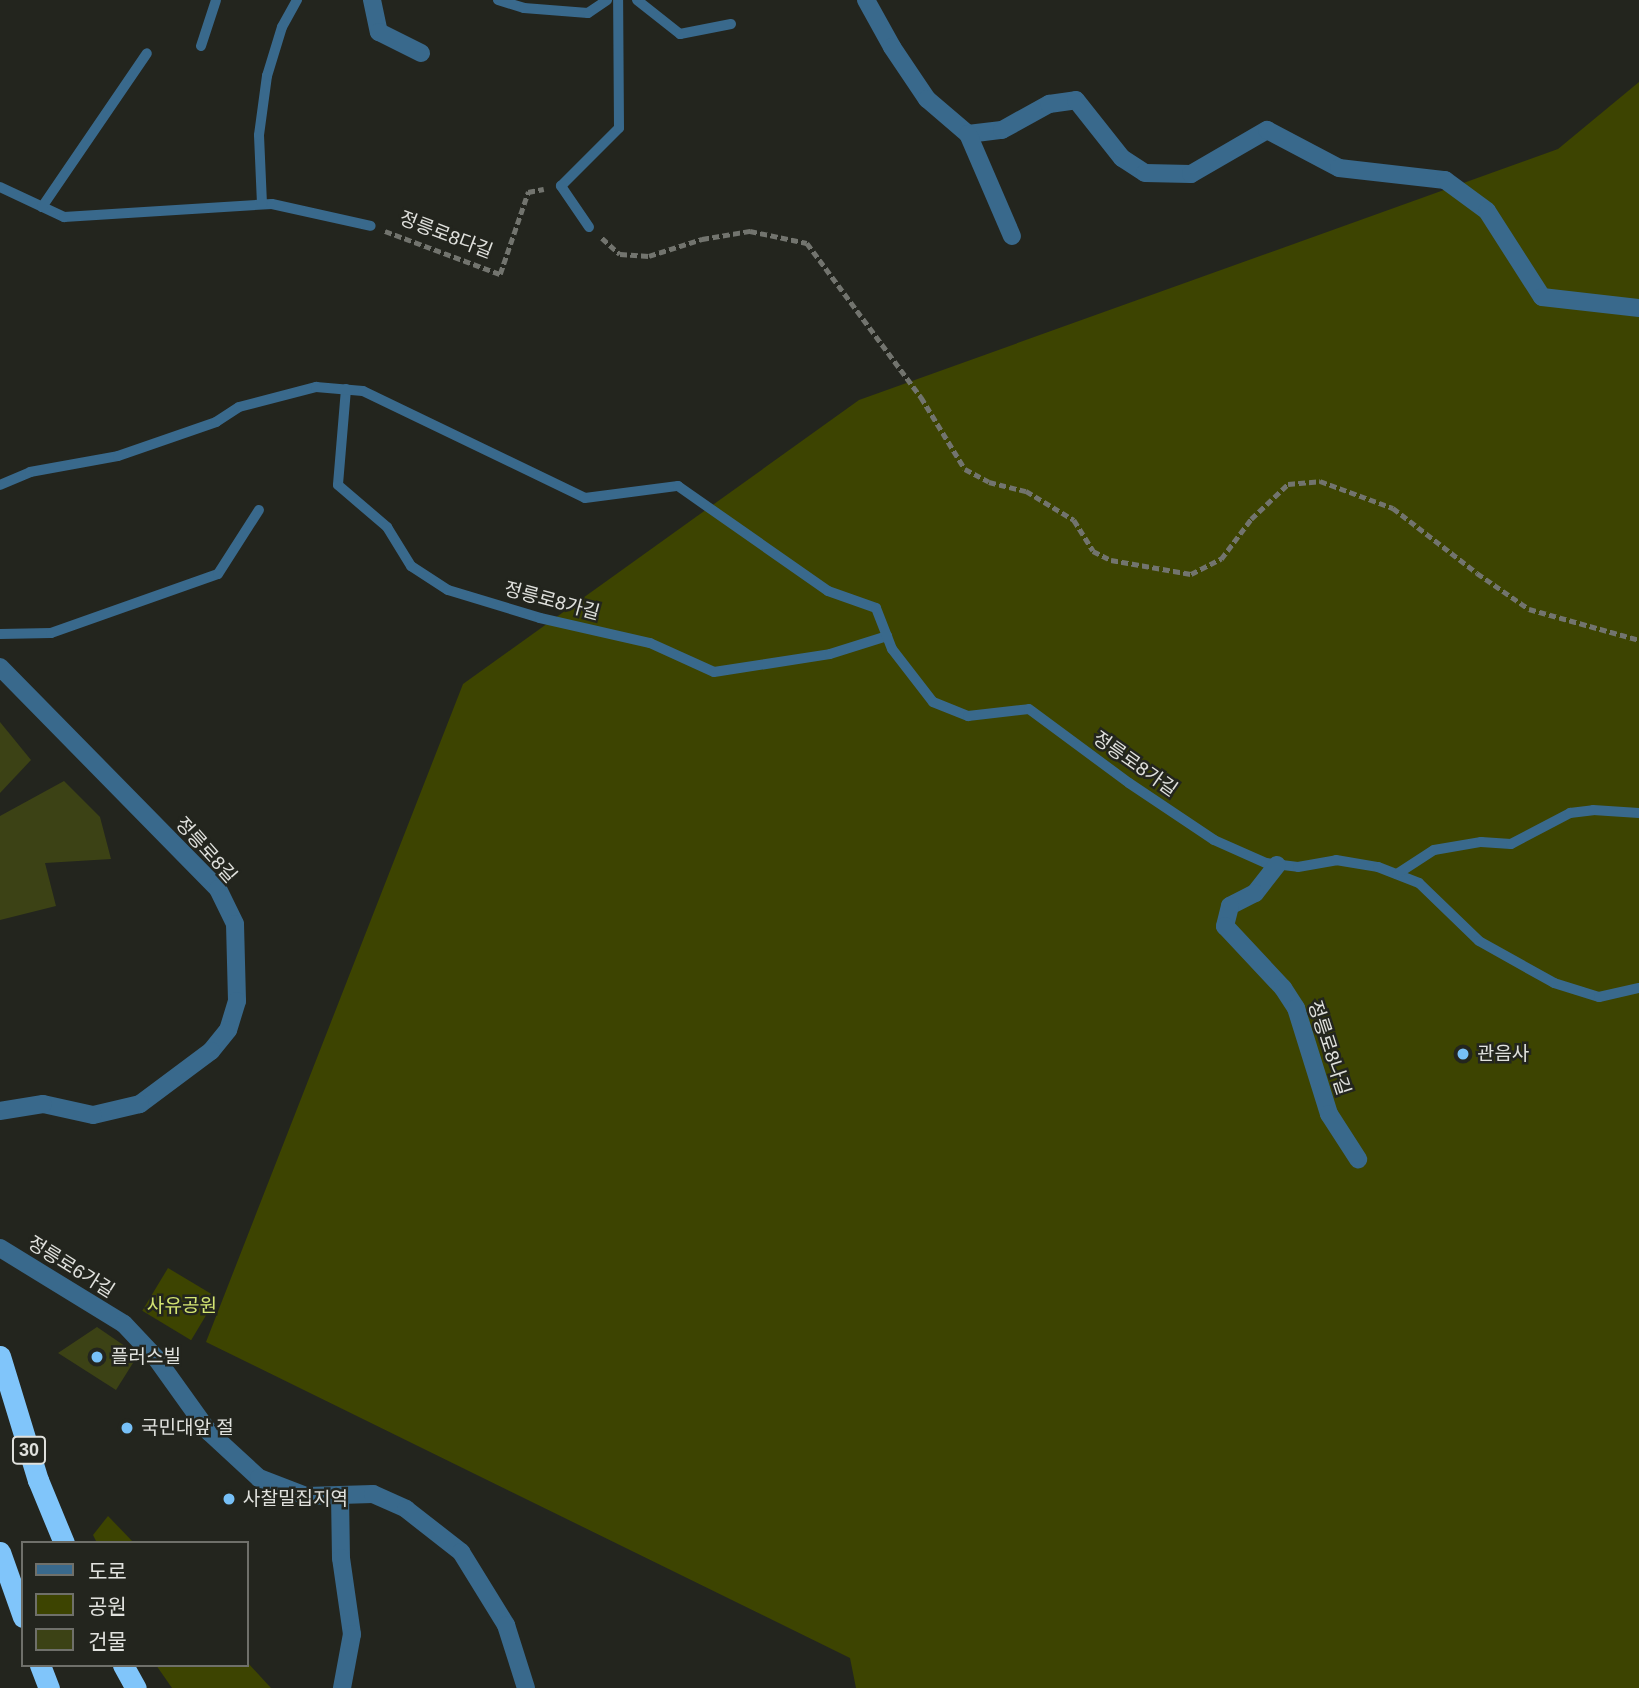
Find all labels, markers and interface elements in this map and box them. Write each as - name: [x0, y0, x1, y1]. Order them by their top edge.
- street label: 정릉로8다길: [396, 207, 496, 263]
- street label: 정릉로8가길: [502, 577, 602, 625]
- street label: 정릉로8가길: [1088, 727, 1182, 801]
- street label: 정릉로8길: [171, 812, 241, 888]
- street label: 정릉로8나길: [1303, 998, 1355, 1098]
- place label: 관음사: [1477, 1043, 1529, 1065]
- marker: 관음사: [1455, 1046, 1471, 1062]
- street label: 정릉로6가길: [23, 1231, 119, 1303]
- park label: 사유공원: [147, 1295, 217, 1317]
- place label: 플러스빌: [111, 1346, 181, 1368]
- marker: 플러스빌: [89, 1349, 105, 1365]
- place label: 국민대앞 절: [141, 1417, 234, 1439]
- marker: 국민대앞 절: [119, 1420, 135, 1436]
- road number: 30: [12, 1436, 46, 1464]
- place label: 사찰밀집지역: [243, 1488, 348, 1510]
- marker: 사찰밀집지역: [221, 1491, 237, 1507]
- legend: [21, 1541, 248, 1667]
- text: 도로: [88, 1560, 127, 1583]
- text: 공원: [88, 1595, 127, 1618]
- text: 건물: [88, 1630, 127, 1653]

